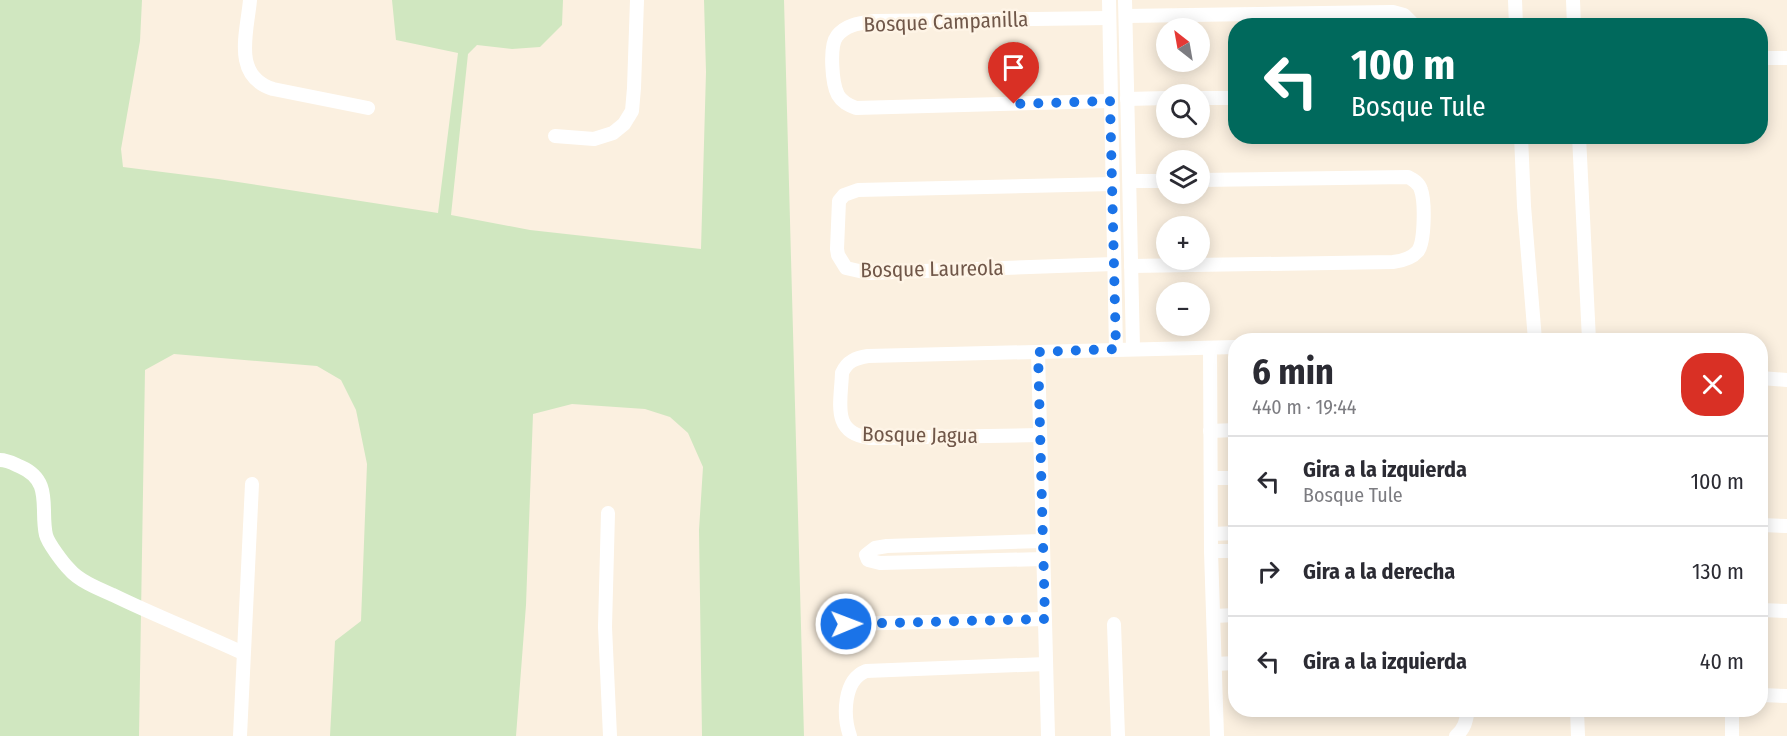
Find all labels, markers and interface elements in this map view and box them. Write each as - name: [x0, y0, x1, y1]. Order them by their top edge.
- street label: Bosque Campanilla: [863, 6, 1029, 38]
- north arrow: [1156, 18, 1210, 72]
- map controls: [1156, 18, 1210, 336]
- text: 100 m: [1351, 40, 1455, 90]
- pin: [988, 42, 1039, 104]
- icon: left: [1252, 42, 1330, 120]
- icon: arrive: [997, 51, 1030, 84]
- button: search: [1156, 84, 1210, 138]
- text: Bosque Tule: [1351, 91, 1486, 123]
- button: layers: [1156, 150, 1210, 204]
- button: +: [1156, 216, 1210, 270]
- street label: Bosque Laureola: [860, 255, 1004, 283]
- button: −: [1156, 282, 1210, 336]
- text: 6 min: [1252, 350, 1334, 394]
- button: close: [1681, 353, 1744, 416]
- text: 440 m · 19:44: [1252, 395, 1357, 419]
- street label: Bosque Jagua: [862, 421, 978, 449]
- text: Gira a la izquierda: [1303, 456, 1467, 483]
- icon: left: [1252, 465, 1285, 498]
- text: 100 m: [1690, 468, 1744, 495]
- text: Bosque Tule: [1303, 483, 1403, 507]
- icon: right: [1252, 555, 1285, 588]
- text: Gira a la derecha: [1303, 558, 1455, 585]
- text: 130 m: [1692, 558, 1744, 585]
- position arrow: [814, 592, 878, 656]
- icon: left: [1252, 645, 1285, 678]
- text: Gira a la izquierda: [1303, 648, 1467, 675]
- text: 40 m: [1700, 648, 1744, 675]

